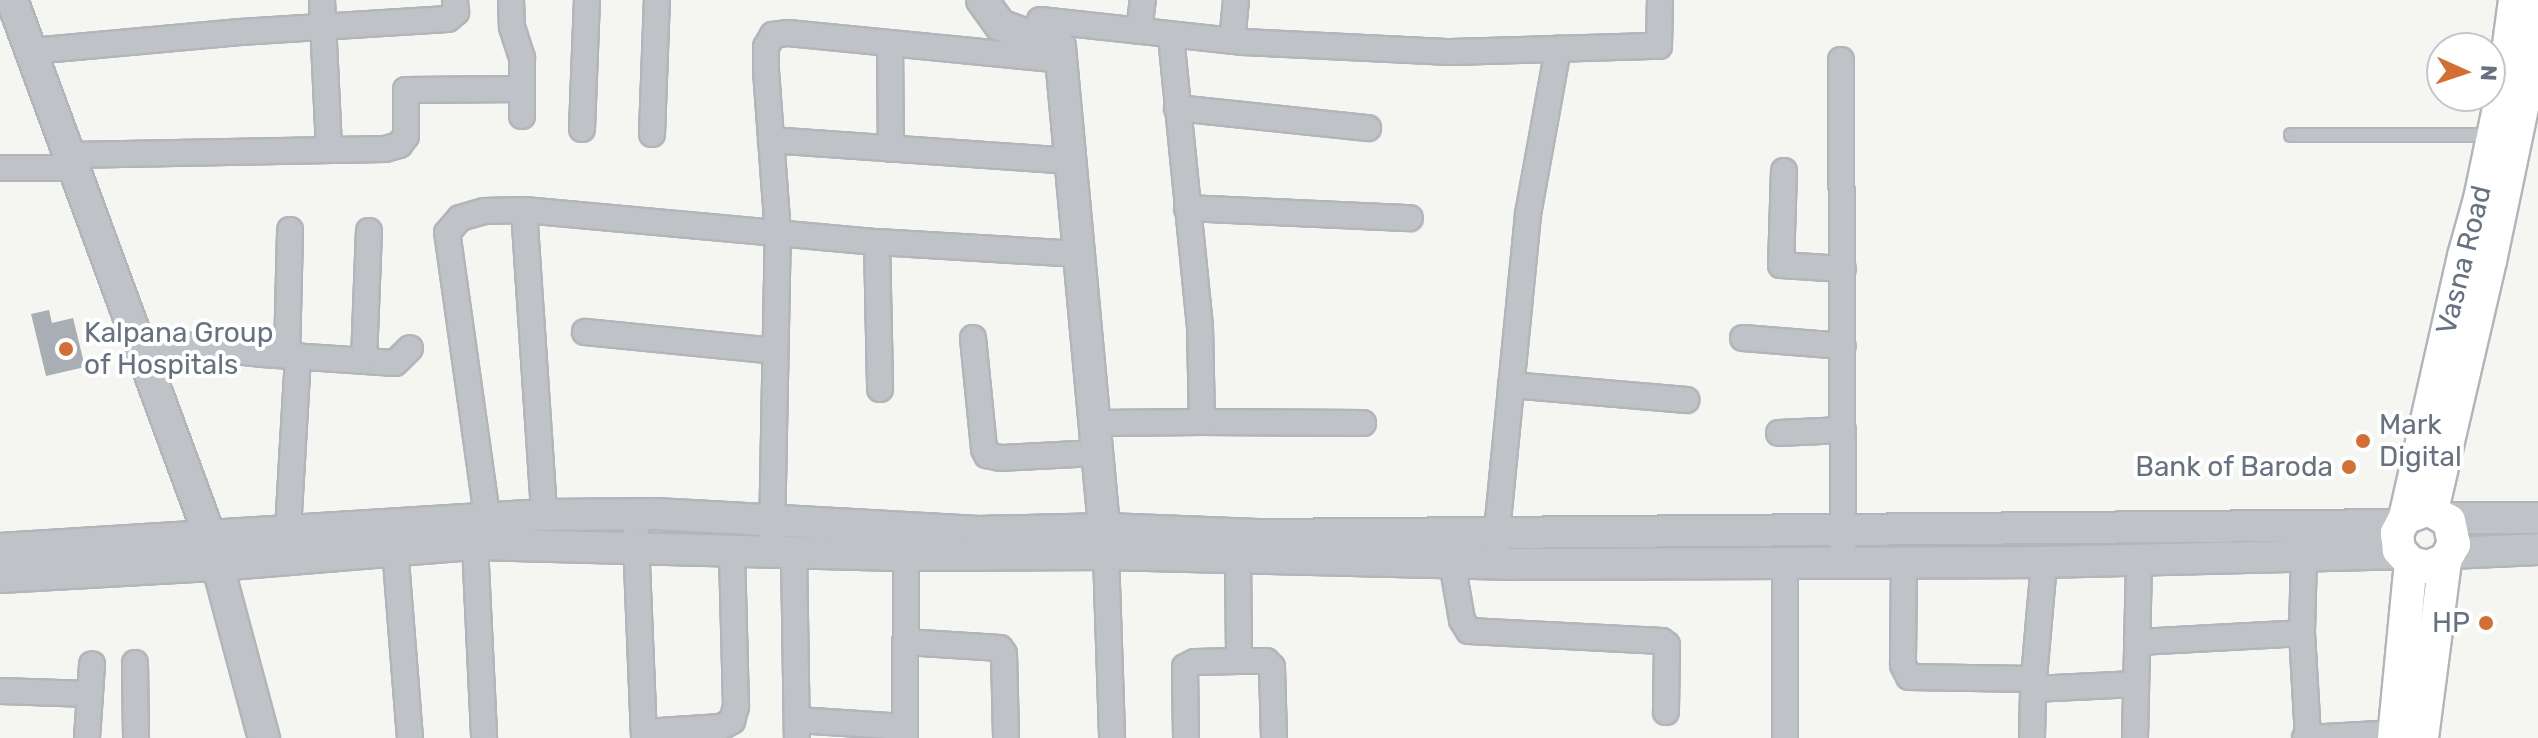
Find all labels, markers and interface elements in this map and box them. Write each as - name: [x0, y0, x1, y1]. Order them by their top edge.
- north arrow: [2426, 32, 2506, 112]
- text: N: [2475, 65, 2502, 82]
- street label: Vasna Road: [2429, 182, 2499, 338]
- place label: Kalpana Group of Hospitals: [84, 316, 273, 382]
- marker: Kalpana Group of Hospitals: [55, 338, 77, 360]
- place label: Mark Digital: [2379, 408, 2462, 474]
- marker: Mark Digital: [2354, 432, 2372, 450]
- place label: Bank of Baroda: [2134, 450, 2333, 484]
- marker: Bank of Baroda: [2340, 458, 2358, 476]
- place label: HP: [2432, 606, 2470, 640]
- marker: HP: [2477, 614, 2495, 632]

